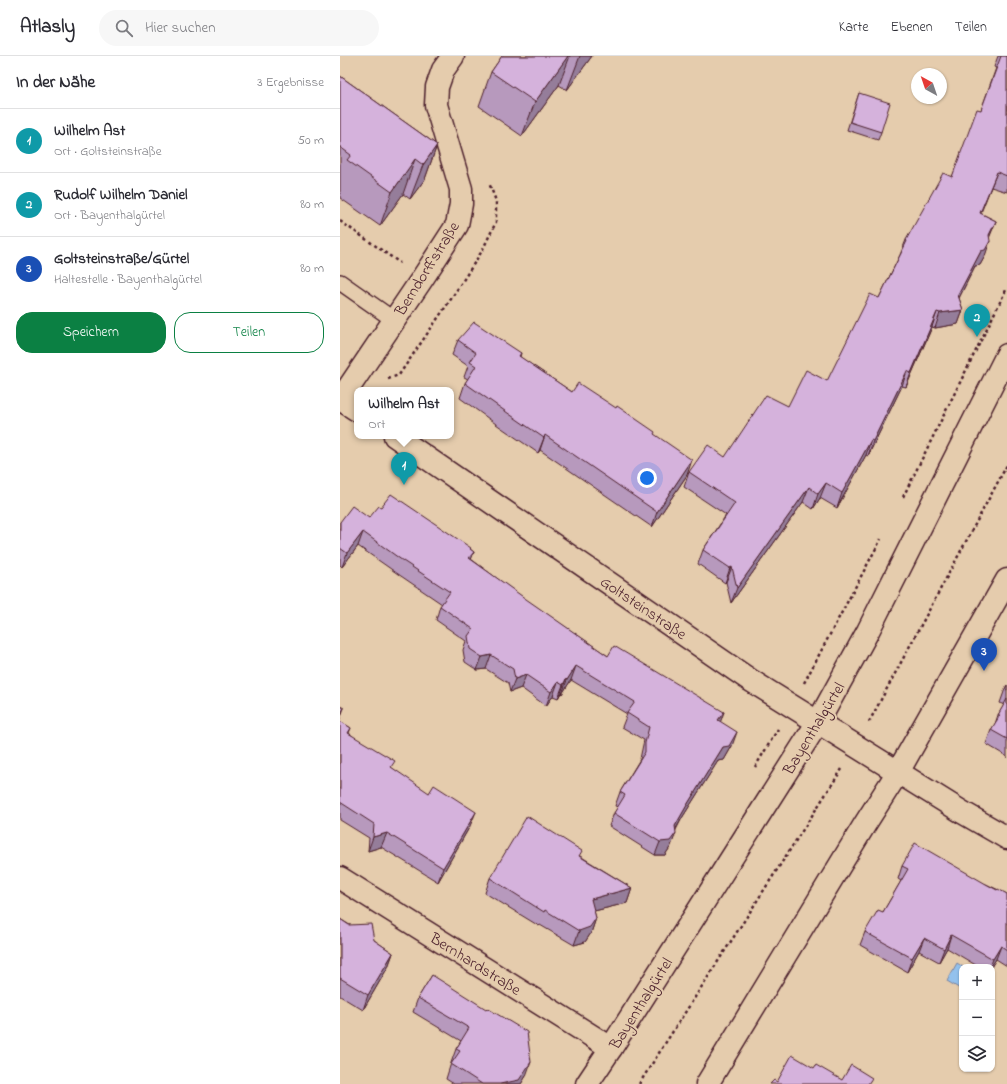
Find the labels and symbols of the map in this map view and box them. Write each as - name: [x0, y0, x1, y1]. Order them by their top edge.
- north arrow: [911, 68, 947, 104]
- street label: Berndorffstraße: [389, 217, 467, 322]
- pin: 2: [964, 304, 990, 337]
- pin: 1: [391, 452, 417, 485]
- your location: [637, 468, 657, 488]
- street label: Goltsteinstraße: [595, 571, 692, 647]
- pin: 3: [971, 638, 997, 671]
- street label: Bayenthalgürtel: [777, 678, 852, 781]
- street label: Bernhardstraße: [424, 927, 526, 1003]
- street label: Bayenthalgürtel: [603, 953, 680, 1055]

